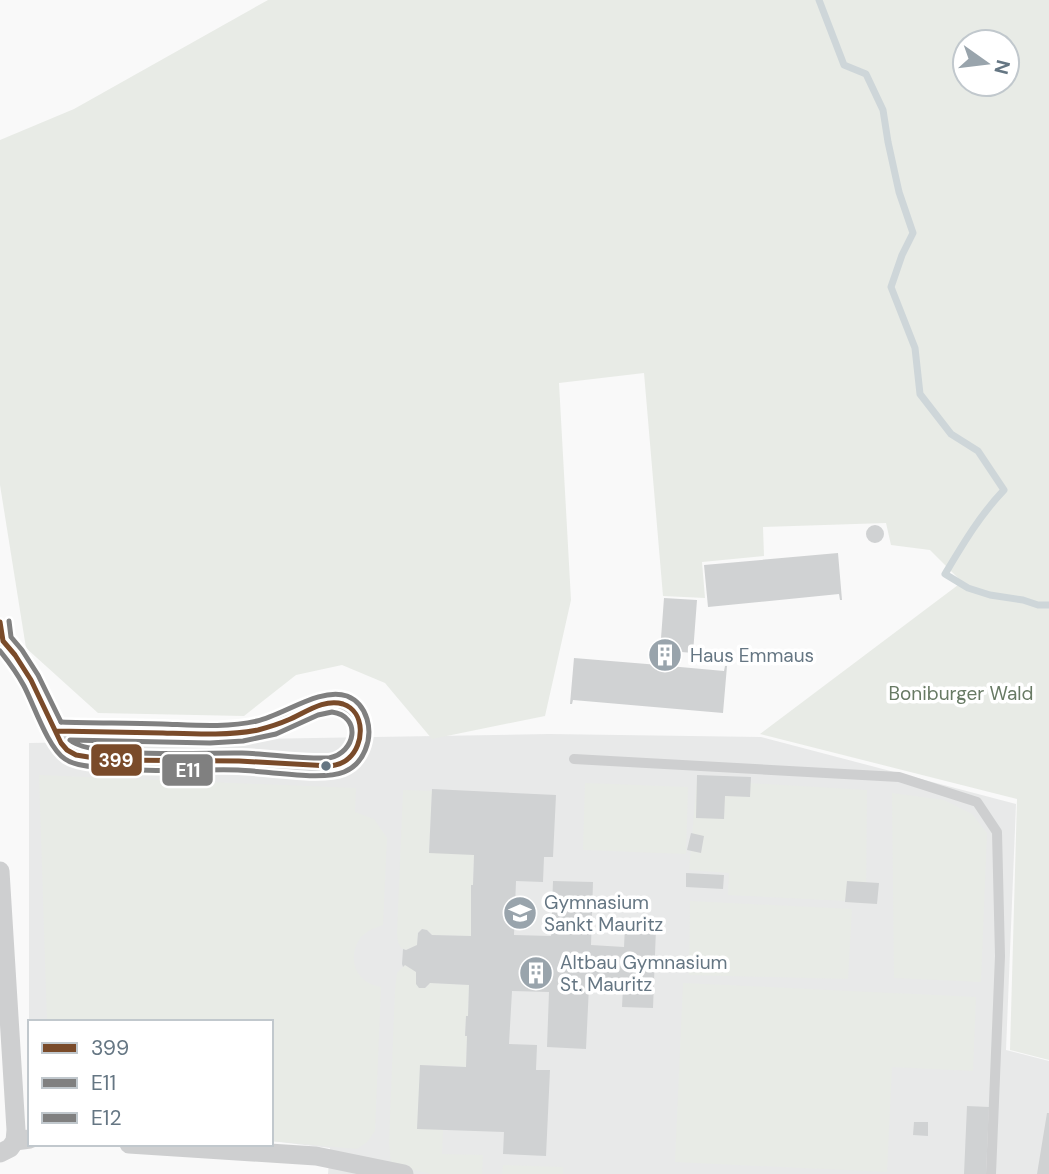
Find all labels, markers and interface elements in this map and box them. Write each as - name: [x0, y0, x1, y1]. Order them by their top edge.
- north arrow: [951, 28, 1021, 98]
- text: N: [988, 57, 1016, 77]
- building icon: Haus Emmaus: [646, 636, 684, 674]
- place label: Haus Emmaus: [690, 643, 814, 668]
- park label: Boniburger Wald: [889, 681, 1033, 706]
- line badge: 399: [90, 743, 143, 777]
- text: 399: [98, 748, 134, 773]
- line badge: E11: [161, 753, 214, 787]
- text: E11: [176, 758, 200, 783]
- unlabelled marker: [319, 759, 333, 773]
- place label: Gymnasium Sankt Mauritz: [544, 890, 663, 937]
- school or university icon: Gymnasium Sankt Mauritz: [501, 894, 539, 932]
- place label: Altbau Gymnasium St. Mauritz: [560, 950, 728, 997]
- building icon: Altbau Gymnasium St. Mauritz: [517, 954, 555, 992]
- legend: [28, 1020, 273, 1146]
- text: 399: [91, 1034, 129, 1062]
- text: E11: [91, 1069, 116, 1097]
- text: E12: [91, 1104, 122, 1132]

